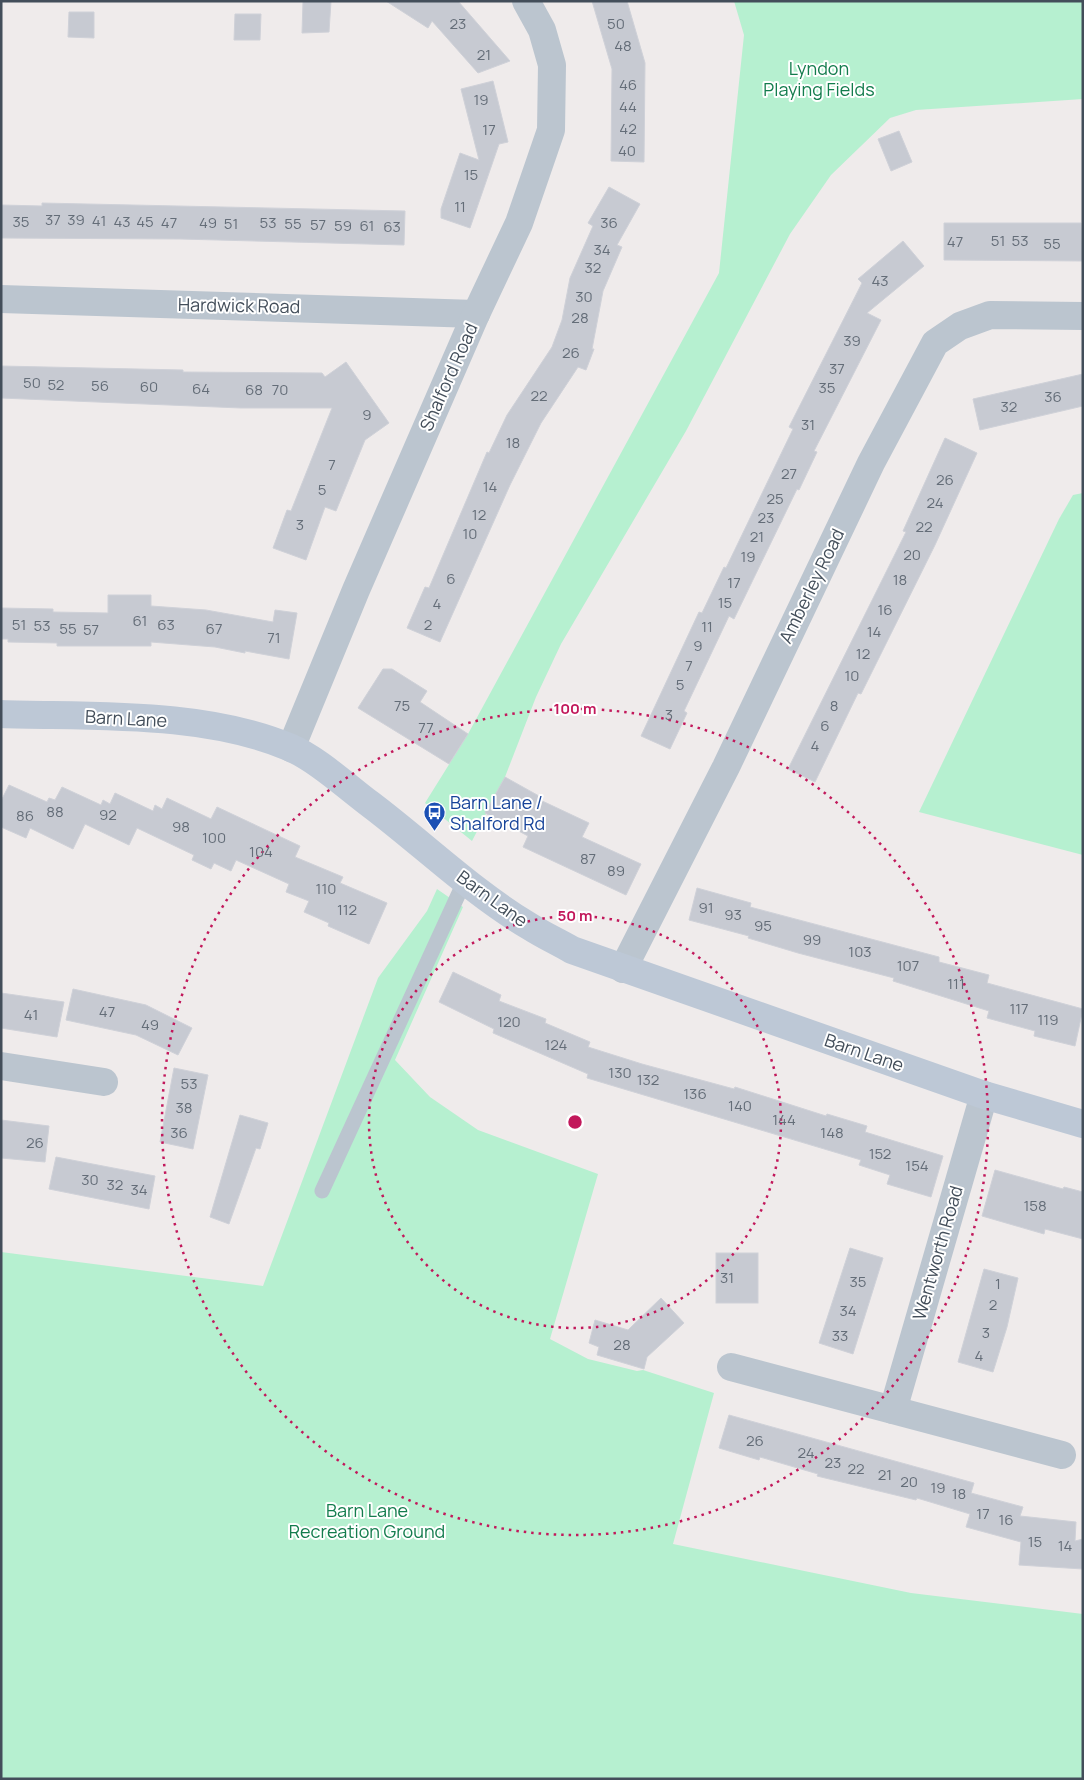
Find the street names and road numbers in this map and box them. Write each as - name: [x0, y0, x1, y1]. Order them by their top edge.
- street label: Hardwick Road: [178, 292, 300, 318]
- street label: Shalford Road: [414, 319, 483, 434]
- street label: Amberley Road: [773, 524, 849, 647]
- street label: Barn Lane: [84, 704, 168, 732]
- street label: Barn Lane: [452, 864, 533, 932]
- street label: Barn Lane: [822, 1027, 907, 1077]
- street label: Wentworth Road: [906, 1183, 968, 1323]

